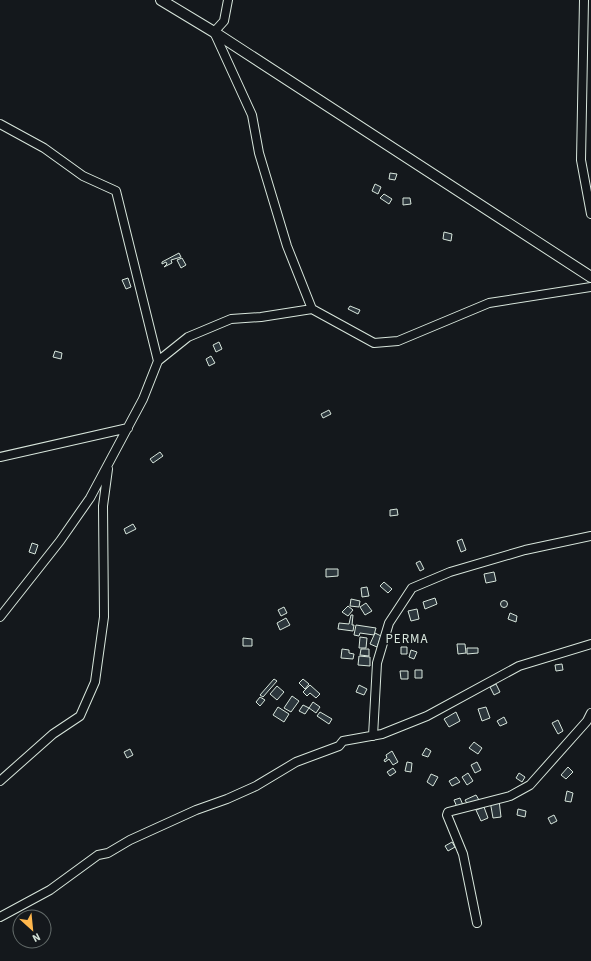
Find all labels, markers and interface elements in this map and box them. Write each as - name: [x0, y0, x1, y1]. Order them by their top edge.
- district label: PERMA: [385, 630, 429, 648]
- north arrow: [12, 909, 52, 949]
- text: N: [30, 929, 43, 946]

